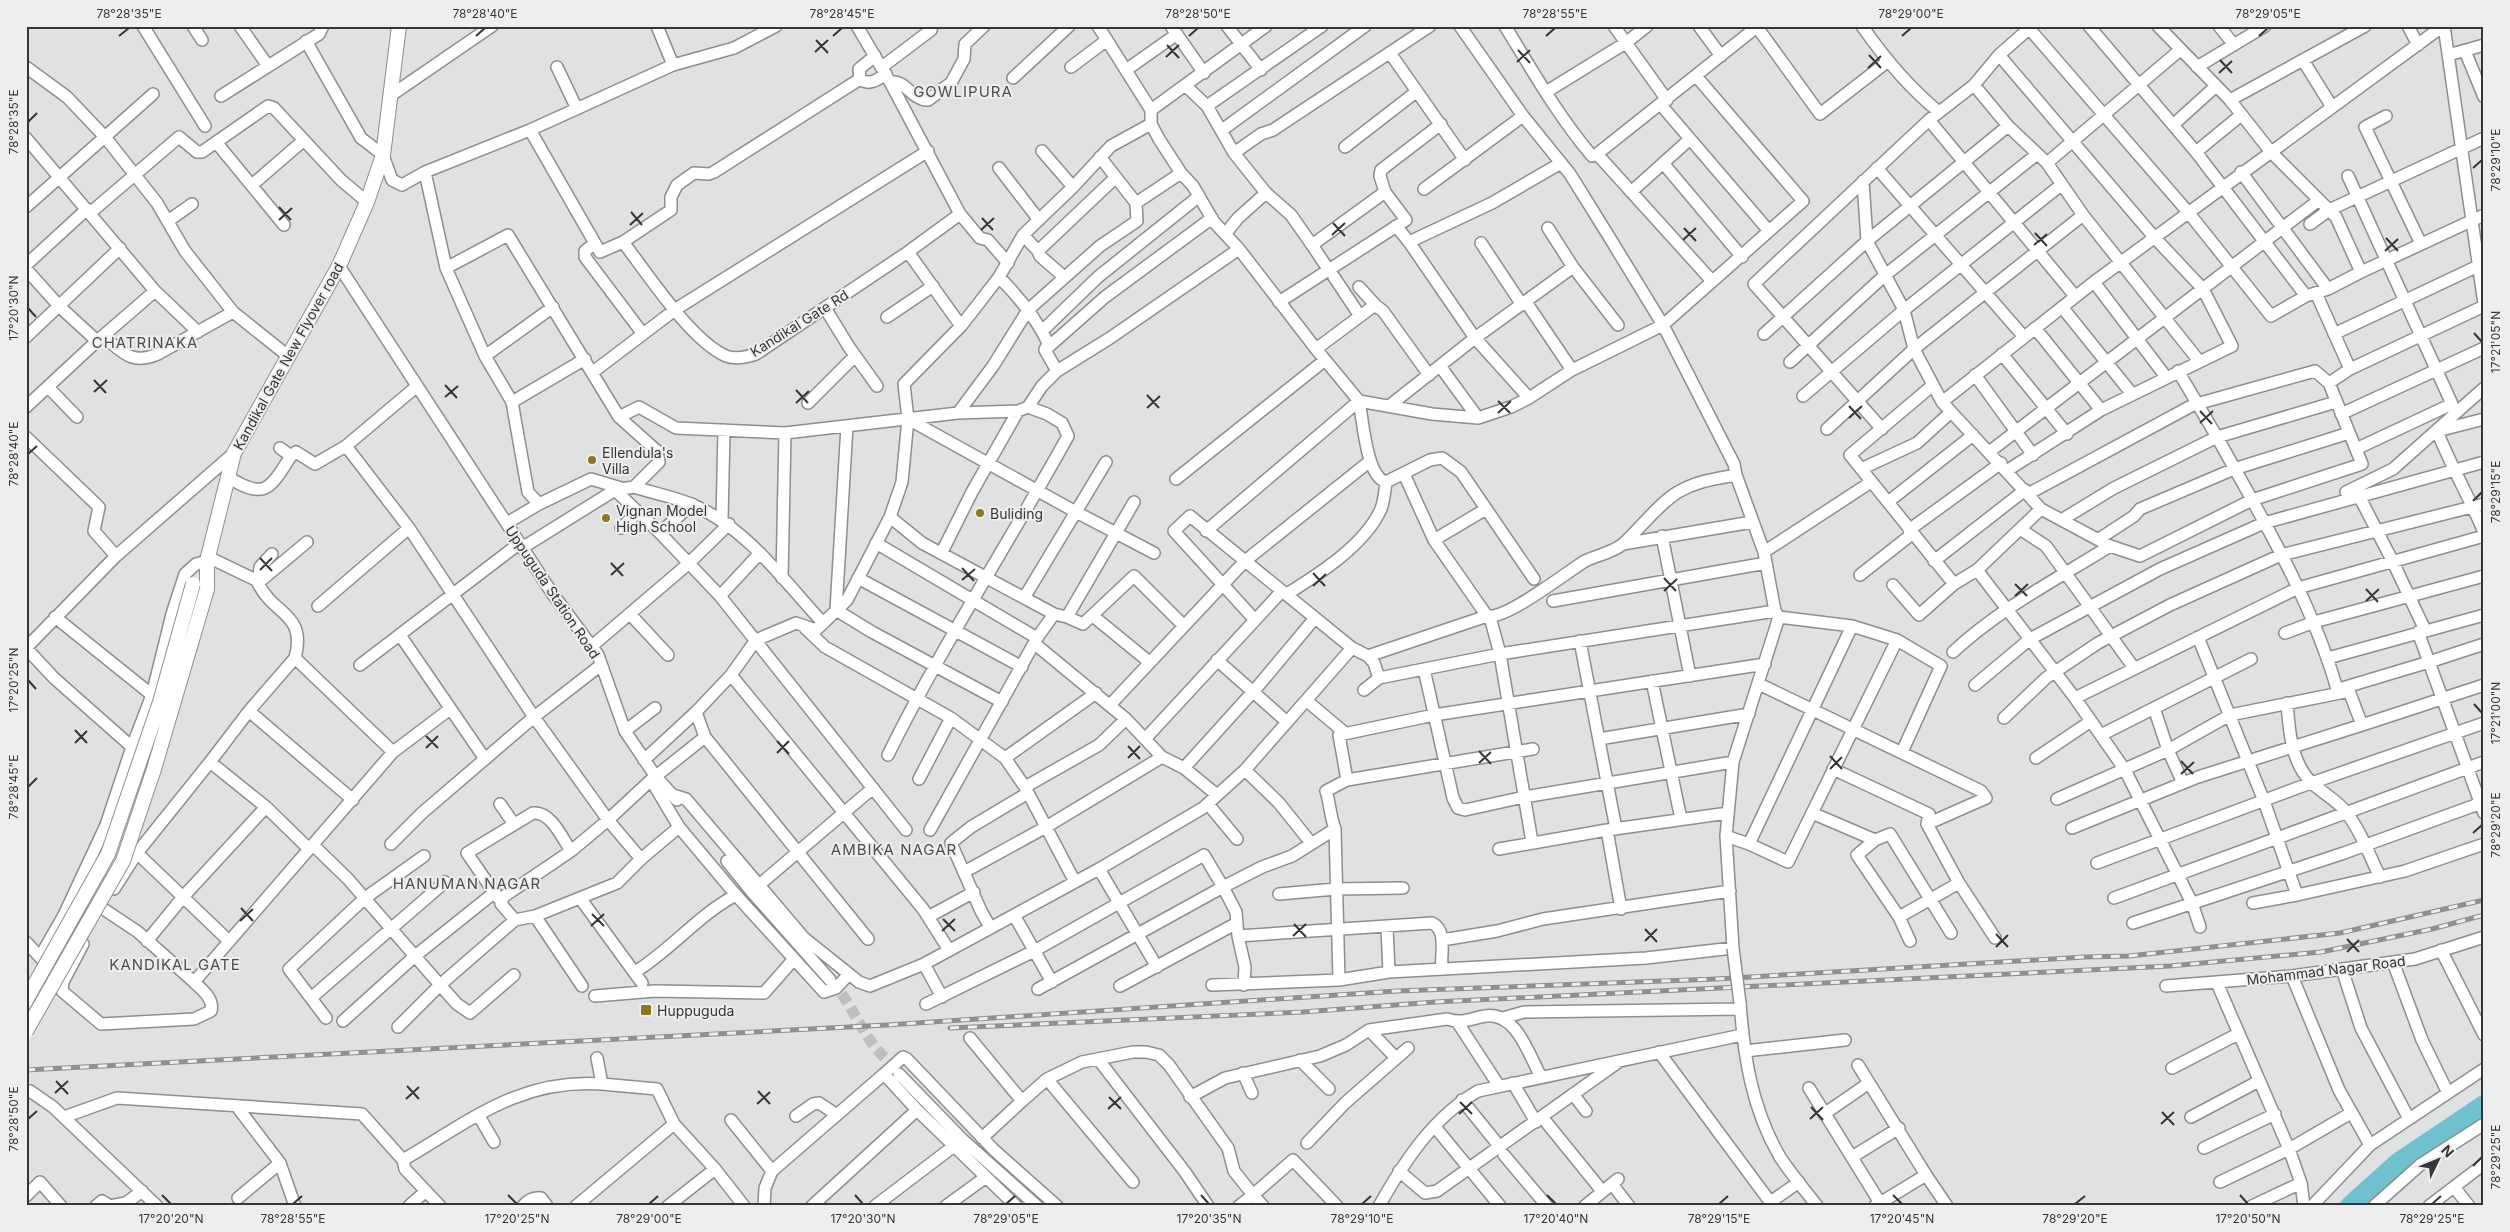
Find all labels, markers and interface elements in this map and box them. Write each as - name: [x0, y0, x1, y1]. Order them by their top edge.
- text: 78°28'35"E: [96, 6, 162, 21]
- text: 78°28'40"E: [452, 6, 518, 21]
- text: 78°28'45"E: [810, 6, 874, 21]
- text: 78°28'50"E: [1165, 6, 1231, 21]
- text: 78°28'55"E: [1522, 6, 1588, 21]
- text: 78°29'00"E: [1878, 6, 1944, 21]
- text: 78°29'05"E: [2235, 6, 2301, 21]
- district label: GOWLIPURA: [913, 82, 1013, 101]
- text: 78°28'35"E: [6, 89, 21, 155]
- text: 78°29'10"E: [2488, 129, 2503, 191]
- street label: Kandikal Gate New Flyover road: [229, 259, 347, 453]
- text: 17°20'30"N: [6, 275, 21, 341]
- street label: Kandikal Gate Rd: [747, 286, 851, 360]
- text: 17°21'05"N: [2488, 311, 2503, 373]
- district label: CHATRINAKA: [92, 333, 198, 352]
- text: 78°28'40"E: [6, 421, 21, 487]
- place label: Ellendula's Villa: [602, 444, 673, 477]
- marker: Ellendula's Villa: [586, 454, 598, 466]
- text: 78°29'15"E: [2488, 461, 2503, 523]
- place label: Vignan Model High School: [616, 502, 707, 535]
- place label: Buliding: [990, 505, 1043, 522]
- marker: Buliding: [974, 507, 986, 519]
- marker: Vignan Model High School: [600, 512, 612, 524]
- street label: Uppuguda Station Road: [502, 522, 604, 662]
- text: 17°20'25"N: [6, 648, 21, 712]
- text: 17°21'00"N: [2488, 682, 2503, 744]
- text: 78°28'45"E: [6, 755, 21, 819]
- text: 78°29'20"E: [2488, 792, 2503, 858]
- district label: AMBIKA NAGAR: [831, 840, 957, 859]
- district label: HANUMAN NAGAR: [393, 874, 541, 893]
- street label: Mohammad Nagar Road: [2246, 952, 2406, 988]
- district label: KANDIKAL GATE: [109, 955, 241, 974]
- place label: Huppuguda: [657, 1002, 734, 1019]
- marker: Huppuguda: [639, 1003, 653, 1017]
- text: 78°28'50"E: [6, 1086, 21, 1152]
- text: 78°29'25"E: [2488, 1124, 2503, 1190]
- north arrow: [2412, 1134, 2462, 1184]
- text: N: [2438, 1141, 2458, 1160]
- text: 17°20'20"N: [138, 1211, 204, 1226]
- text: 78°28'55"E: [260, 1211, 326, 1226]
- text: 17°20'25"N: [485, 1211, 549, 1226]
- text: 78°29'00"E: [616, 1211, 682, 1226]
- text: 17°20'30"N: [830, 1211, 896, 1226]
- text: 78°29'05"E: [973, 1211, 1039, 1226]
- text: 17°20'35"N: [1177, 1211, 1241, 1226]
- text: 78°29'10"E: [1331, 1211, 1393, 1226]
- text: 17°20'40"N: [1524, 1211, 1588, 1226]
- text: 78°29'15"E: [1688, 1211, 1750, 1226]
- text: 17°20'45"N: [1870, 1211, 1934, 1226]
- text: 78°29'20"E: [2042, 1211, 2108, 1226]
- text: 17°20'50"N: [2215, 1211, 2281, 1226]
- text: 78°29'25"E: [2399, 1211, 2465, 1226]

